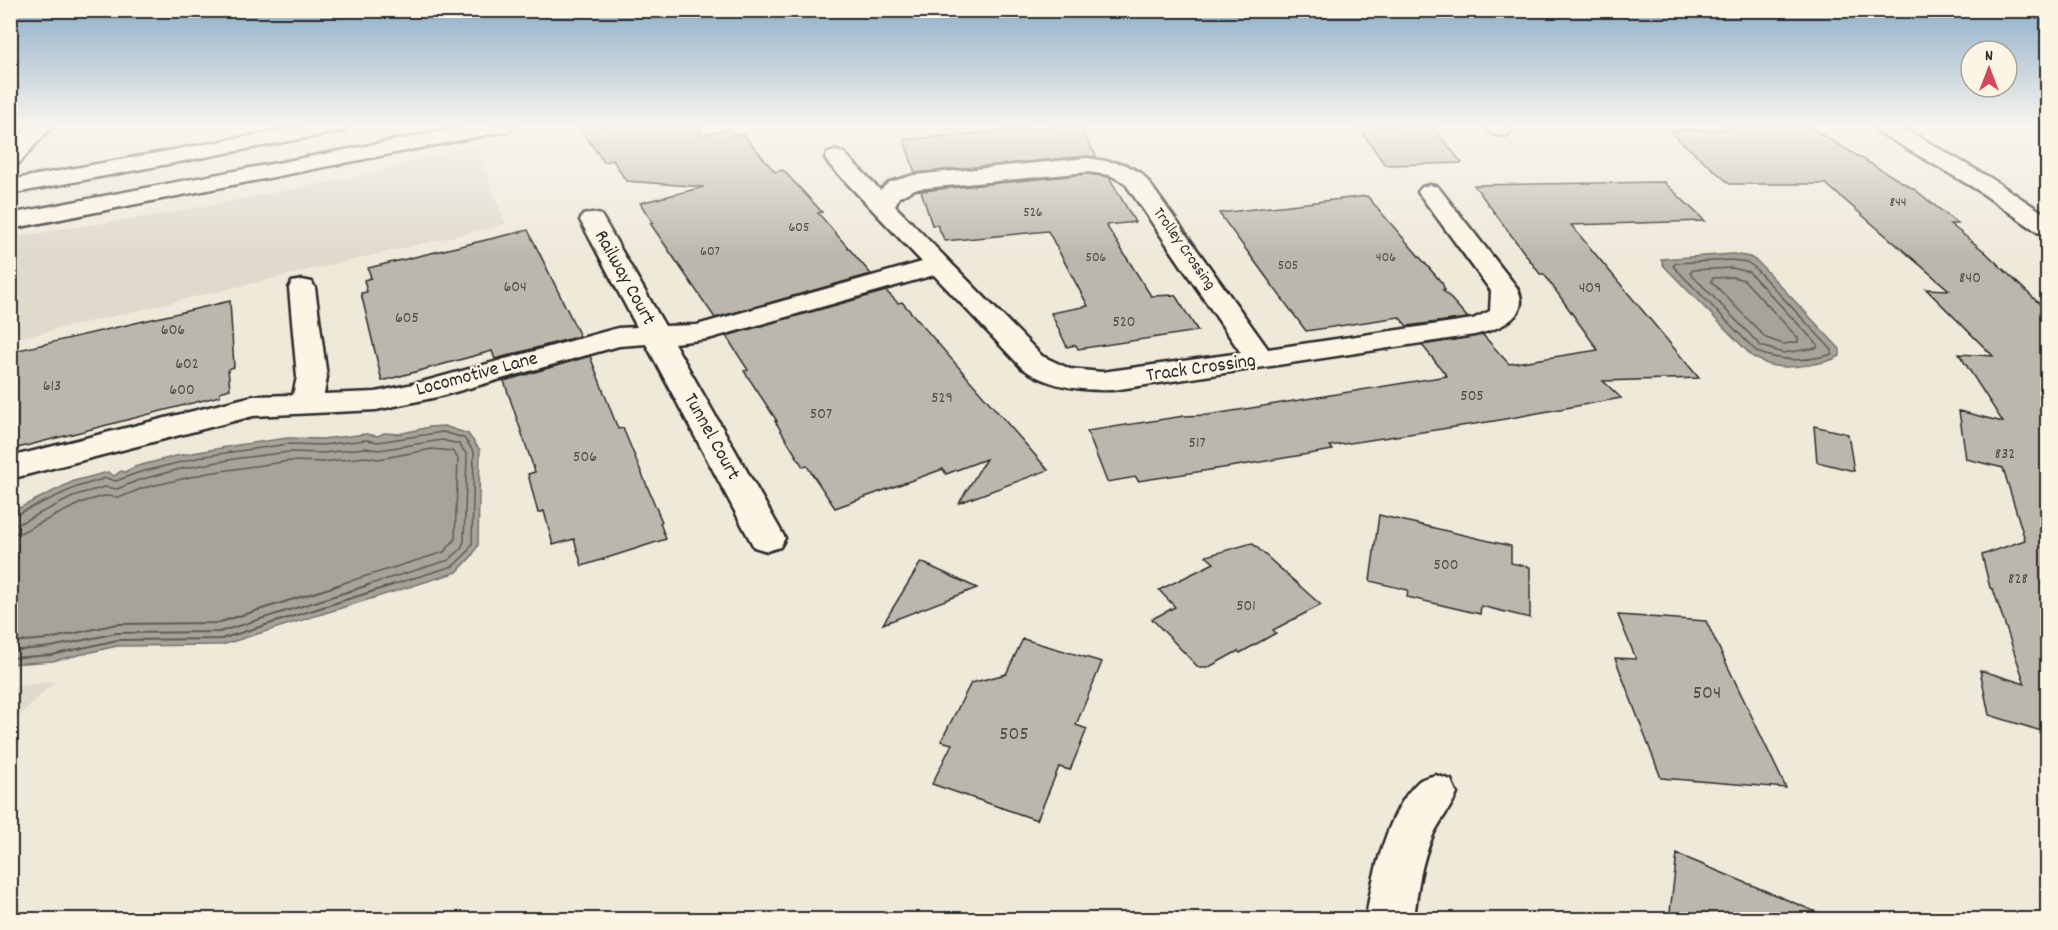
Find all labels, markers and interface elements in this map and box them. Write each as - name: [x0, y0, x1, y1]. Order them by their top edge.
- north arrow: [1959, 39, 2019, 99]
- text: N: [1985, 45, 1993, 68]
- house number: 844: [1889, 193, 1907, 213]
- house number: 526: [1023, 203, 1043, 223]
- street label: Trolley Crossing: [1147, 203, 1221, 295]
- house number: 605: [789, 218, 809, 238]
- street label: Railway Court: [586, 225, 662, 331]
- house number: 607: [700, 242, 720, 262]
- house number: 506: [1086, 248, 1107, 268]
- house number: 406: [1376, 248, 1396, 268]
- house number: 505: [1278, 256, 1298, 276]
- house number: 840: [1959, 267, 1981, 290]
- house number: 604: [503, 276, 527, 299]
- house number: 409: [1579, 277, 1601, 300]
- house number: 605: [395, 307, 419, 330]
- house number: 520: [1112, 311, 1136, 334]
- house number: 606: [161, 319, 185, 342]
- street label: Locomotive Lane: [413, 345, 541, 405]
- street label: Track Crossing: [1144, 347, 1258, 391]
- house number: 602: [175, 353, 199, 376]
- house number: 613: [43, 375, 61, 398]
- house number: 600: [169, 379, 195, 402]
- house number: 505: [1460, 385, 1484, 408]
- house number: 529: [931, 387, 953, 410]
- street label: Tunnel Court: [676, 388, 746, 486]
- house number: 507: [810, 403, 832, 426]
- house number: 517: [1188, 432, 1206, 455]
- house number: 832: [1995, 443, 2015, 466]
- house number: 506: [573, 446, 597, 469]
- house number: 500: [1434, 554, 1458, 577]
- house number: 828: [2008, 568, 2028, 591]
- house number: 501: [1236, 595, 1256, 618]
- house number: 504: [1693, 680, 1721, 708]
- house number: 505: [999, 721, 1029, 749]

